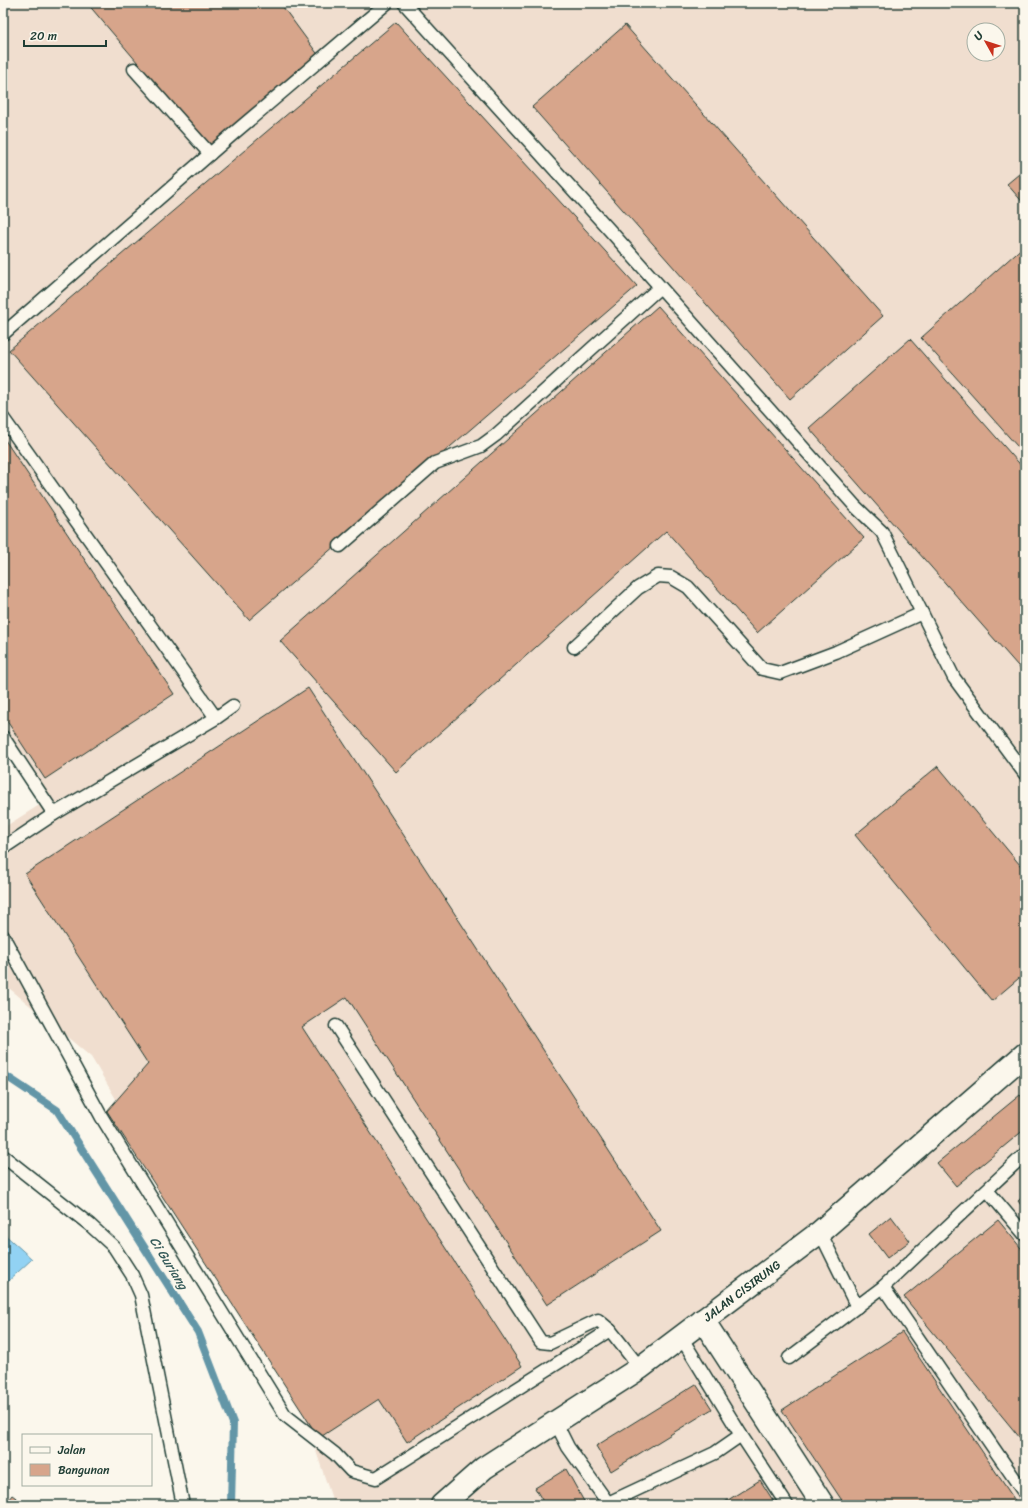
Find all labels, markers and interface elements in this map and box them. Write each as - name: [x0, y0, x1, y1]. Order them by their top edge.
- scale bar: [24, 22, 106, 48]
- north arrow: [966, 22, 1006, 62]
- text: 20 m: [30, 25, 57, 47]
- text: U: [969, 27, 989, 45]
- water label: Ci Guriang: [144, 1232, 195, 1295]
- street label: JALAN CISIRUNG: [698, 1254, 786, 1328]
- legend: [22, 1434, 152, 1486]
- text: Jalan: [57, 1439, 86, 1461]
- text: Bangunan: [58, 1459, 110, 1481]

